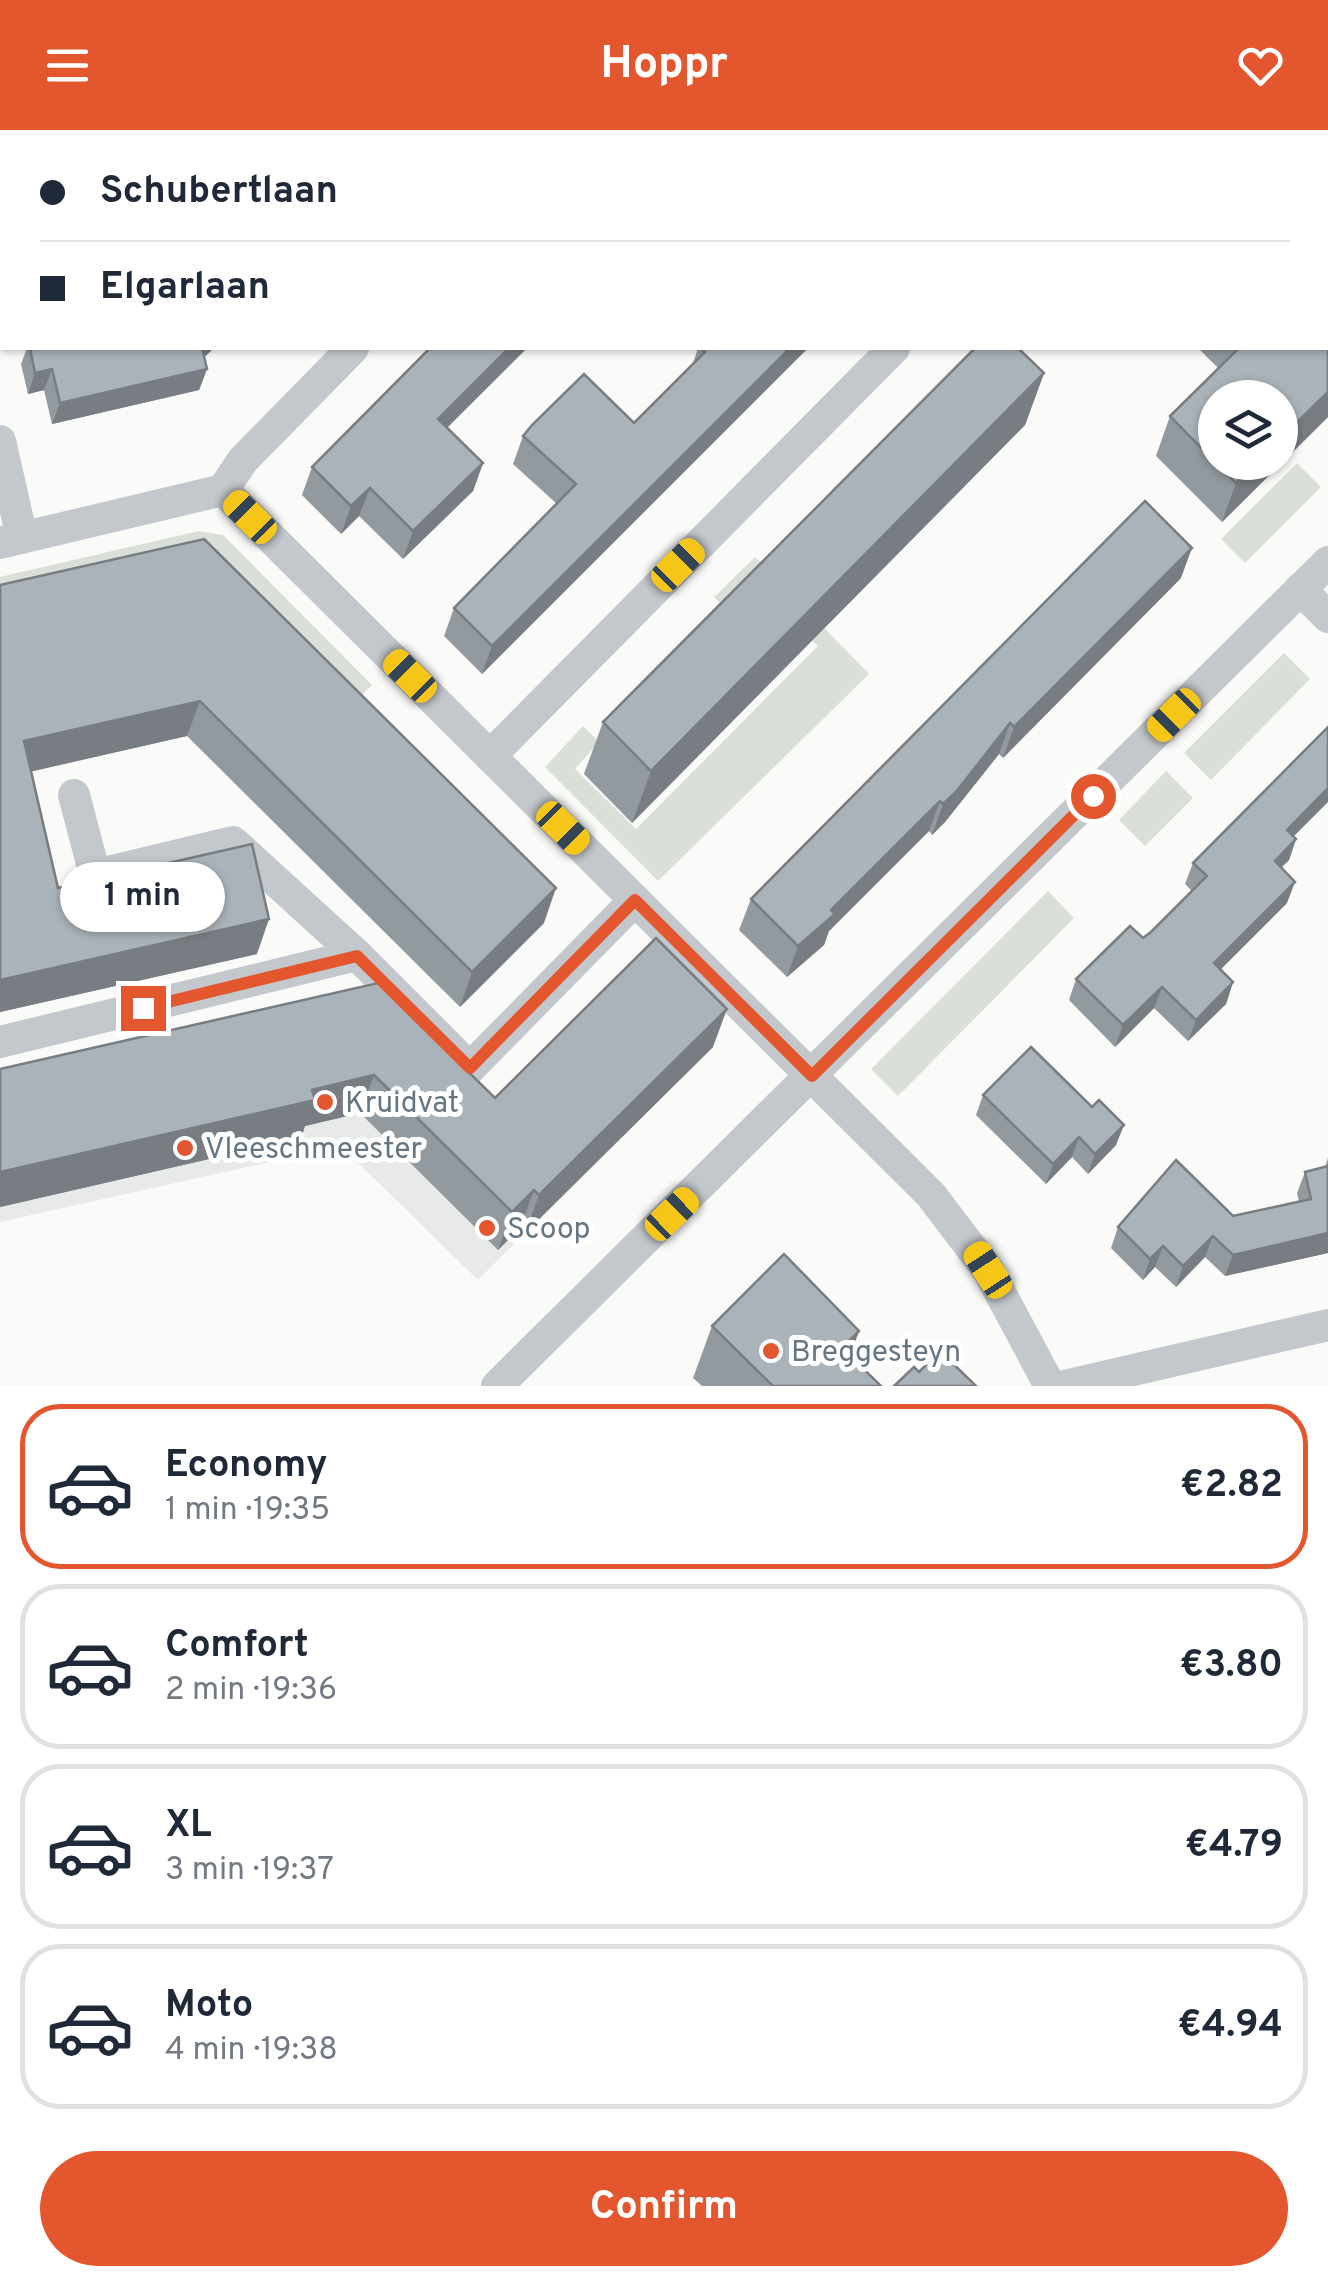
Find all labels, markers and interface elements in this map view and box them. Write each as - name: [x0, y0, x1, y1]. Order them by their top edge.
- text: Hoppr: [600, 37, 728, 94]
- icon: menu: [40, 38, 95, 93]
- icon: heart: [1233, 38, 1288, 93]
- text: Schubertlaan: [100, 168, 338, 217]
- text: Elgarlaan: [100, 264, 270, 313]
- map controls: [1198, 380, 1298, 480]
- button: layers: [1198, 380, 1298, 480]
- car: [218, 485, 282, 549]
- car: [646, 533, 710, 597]
- car: [378, 644, 442, 708]
- car: [1142, 683, 1206, 747]
- route start: [1071, 774, 1116, 819]
- car: [531, 796, 595, 860]
- callout: 1 min: [61, 863, 226, 933]
- text: 1 min: [104, 877, 181, 917]
- route end: [121, 986, 166, 1031]
- place label: Kruidvat: [345, 1086, 459, 1123]
- marker: Kruidvat: [314, 1091, 336, 1113]
- place label: Vleeschmeester: [205, 1132, 423, 1169]
- marker: Vleeschmeester: [174, 1137, 196, 1159]
- car: [640, 1182, 704, 1246]
- place label: Scoop: [507, 1212, 590, 1249]
- marker: Scoop: [476, 1217, 498, 1239]
- car: [959, 1237, 1017, 1303]
- place label: Breggesteyn: [791, 1335, 961, 1372]
- marker: Breggesteyn: [760, 1340, 782, 1362]
- icon: car: [45, 1442, 135, 1532]
- text: Economy: [165, 1442, 327, 1491]
- text: €2.82: [1180, 1462, 1283, 1511]
- text: 1 min · 19:35: [165, 1491, 330, 1531]
- icon: car: [45, 1622, 135, 1712]
- text: Comfort: [165, 1622, 309, 1671]
- text: €3.80: [1179, 1642, 1283, 1691]
- text: 2 min · 19:36: [165, 1671, 337, 1711]
- icon: car: [45, 1802, 135, 1892]
- text: XL: [165, 1802, 212, 1851]
- text: €4.79: [1185, 1822, 1283, 1871]
- text: 3 min · 19:37: [165, 1851, 334, 1891]
- icon: car: [45, 1982, 135, 2072]
- text: Moto: [165, 1982, 253, 2031]
- text: €4.94: [1178, 2002, 1283, 2051]
- text: 4 min · 19:38: [165, 2031, 338, 2071]
- button: Confirm: [40, 2151, 1288, 2266]

